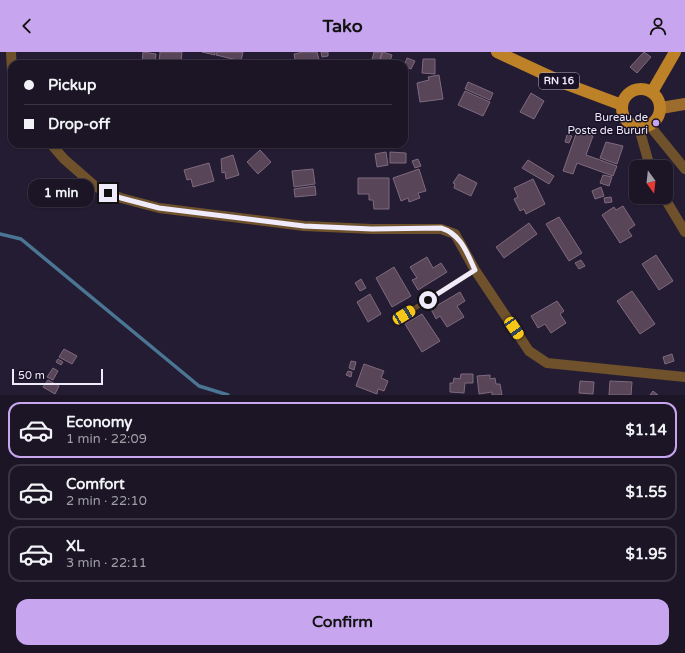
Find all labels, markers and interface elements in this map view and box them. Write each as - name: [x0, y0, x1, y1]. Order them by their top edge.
- icon: back: [16, 15, 38, 37]
- text: Tako: [322, 15, 363, 37]
- icon: person: [647, 15, 669, 37]
- road number: RN 16: [539, 73, 579, 89]
- text: Pickup: [48, 76, 96, 94]
- place label: Bureau de Poste de Bururi: [567, 111, 648, 137]
- text: Drop-off: [48, 115, 110, 133]
- marker: Bureau de Poste de Bururi: [651, 118, 661, 128]
- north arrow: [629, 160, 673, 204]
- map controls: [629, 160, 673, 204]
- callout: 1 min: [28, 179, 94, 207]
- route end: [99, 184, 117, 202]
- text: 1 min: [44, 185, 78, 201]
- route start: [419, 291, 437, 309]
- car: [391, 304, 417, 326]
- car: [502, 315, 526, 341]
- scale bar: [12, 367, 103, 386]
- text: 50 m: [18, 369, 45, 382]
- icon: car: [18, 412, 54, 448]
- text: Economy: [66, 413, 132, 431]
- text: $1.14: [626, 421, 667, 439]
- text: 1 min · 22:09: [66, 431, 147, 447]
- icon: car: [18, 474, 54, 510]
- text: Comfort: [66, 475, 125, 493]
- text: $1.55: [626, 483, 667, 501]
- text: 2 min · 22:10: [66, 493, 147, 509]
- icon: car: [18, 536, 54, 572]
- text: XL: [66, 537, 85, 555]
- text: $1.95: [626, 545, 667, 563]
- text: 3 min · 22:11: [66, 555, 147, 571]
- button: Confirm: [16, 599, 669, 645]

